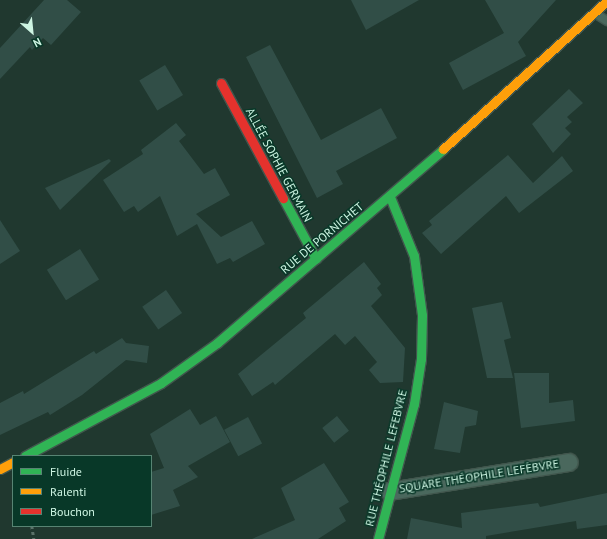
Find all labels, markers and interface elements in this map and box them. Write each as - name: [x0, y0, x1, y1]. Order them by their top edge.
- north arrow: [12, 12, 52, 52]
- text: N: [31, 35, 44, 51]
- street label: ALLÉE SOPHIE GERMAIN: [243, 106, 315, 224]
- street label: RUE DE PORNICHET: [278, 199, 366, 277]
- street label: RUE THÉOPHILE LEFEBVRE: [362, 388, 410, 528]
- legend: [12, 455, 152, 527]
- street label: SQUARE THÉOPHILE LEFÈBVRE: [398, 456, 560, 496]
- text: Fluide: [50, 464, 82, 479]
- text: Ralenti: [50, 484, 86, 499]
- text: Bouchon: [50, 504, 95, 519]

